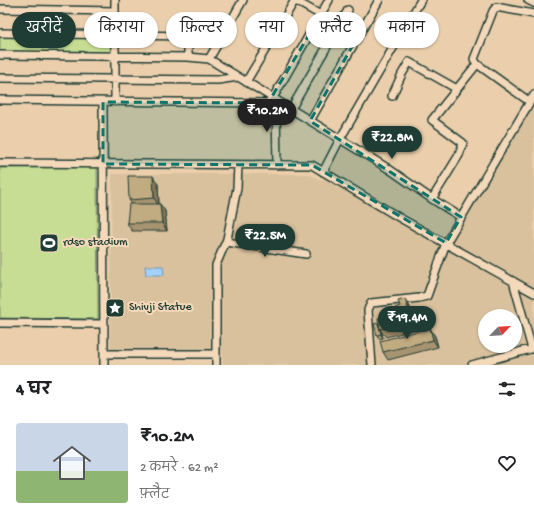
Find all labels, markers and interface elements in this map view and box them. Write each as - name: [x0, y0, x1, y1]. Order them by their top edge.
- chip: खरीदें: [12, 12, 76, 48]
- chip: किराया: [84, 12, 158, 48]
- chip: फ़िल्टर: [166, 12, 237, 48]
- chip: नया: [245, 12, 298, 48]
- chip: फ़्लैट: [306, 12, 366, 48]
- chip: मकान: [374, 12, 439, 48]
- pin: ₹10.2M: [234, 99, 300, 133]
- text: ₹10.2M: [246, 104, 288, 119]
- pin: ₹22.8M: [359, 126, 425, 160]
- text: ₹22.8M: [371, 131, 413, 146]
- pin: ₹22.5M: [232, 224, 298, 258]
- text: ₹22.5M: [244, 229, 286, 244]
- sports icon: rdso stadium: [38, 232, 60, 254]
- place label: rdso stadium: [63, 236, 128, 250]
- place icon: Shivji Statue: [104, 297, 126, 319]
- place label: Shivji Statue: [129, 301, 192, 315]
- pin: ₹19.4M: [374, 306, 440, 340]
- north arrow: [478, 309, 522, 353]
- map controls: [478, 309, 522, 353]
- text: ₹19.4M: [387, 311, 427, 326]
- icon: filters: [496, 378, 518, 400]
- text: 4 घर: [16, 381, 51, 401]
- text: ₹10.2M: [140, 428, 194, 448]
- icon: home: [48, 439, 96, 487]
- icon: heart: [496, 452, 518, 474]
- text: 2 कमरे · 62 m²: [140, 461, 218, 476]
- text: फ़्लैट: [140, 488, 170, 503]

